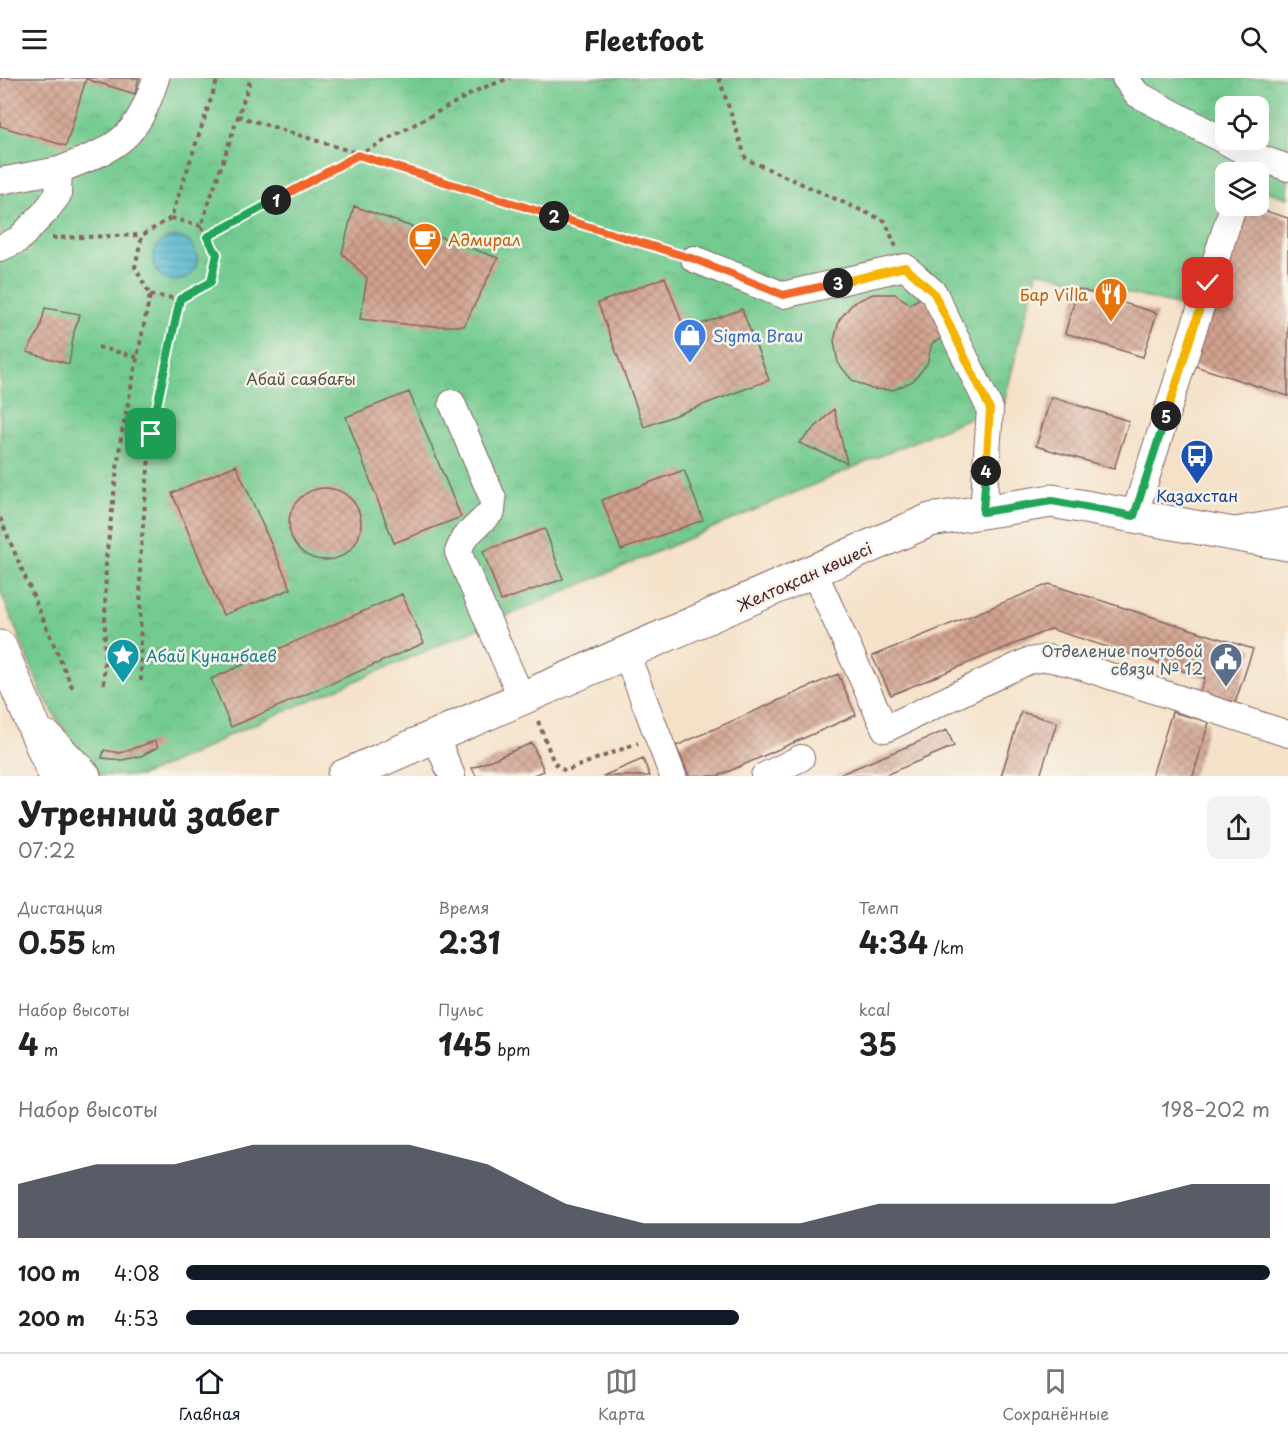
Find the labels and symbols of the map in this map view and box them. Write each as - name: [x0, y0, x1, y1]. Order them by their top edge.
- pin: 1: [261, 185, 291, 215]
- pin: 2: [539, 201, 569, 231]
- cafe icon: Адмирал: [407, 221, 443, 268]
- place label: Адмирал: [448, 227, 521, 251]
- pin: [1182, 257, 1233, 308]
- pin: 3: [823, 268, 853, 298]
- restaurant icon: Бар Villa: [1093, 276, 1129, 323]
- place label: Бар Villa: [1020, 282, 1088, 306]
- shop icon: Sigma Brau: [672, 317, 708, 364]
- place label: Sigma Brau: [713, 323, 803, 347]
- park label: Абай саябағы: [246, 366, 356, 390]
- pin: 5: [1151, 401, 1181, 431]
- pin: [125, 408, 176, 459]
- bus stop icon: Казахстан: [1179, 438, 1215, 485]
- pin: 4: [971, 456, 1001, 486]
- place label: Казахстан: [1156, 483, 1238, 507]
- street label: Желтоқсан көшесі: [733, 535, 875, 617]
- place icon: Абай Кунанбаев: [105, 637, 141, 684]
- place label: Отделение почтовой связи № 12: [1041, 638, 1203, 680]
- public building icon: Отделение почтовой связи № 12: [1208, 641, 1244, 688]
- place label: Абай Кунанбаев: [146, 643, 277, 667]

